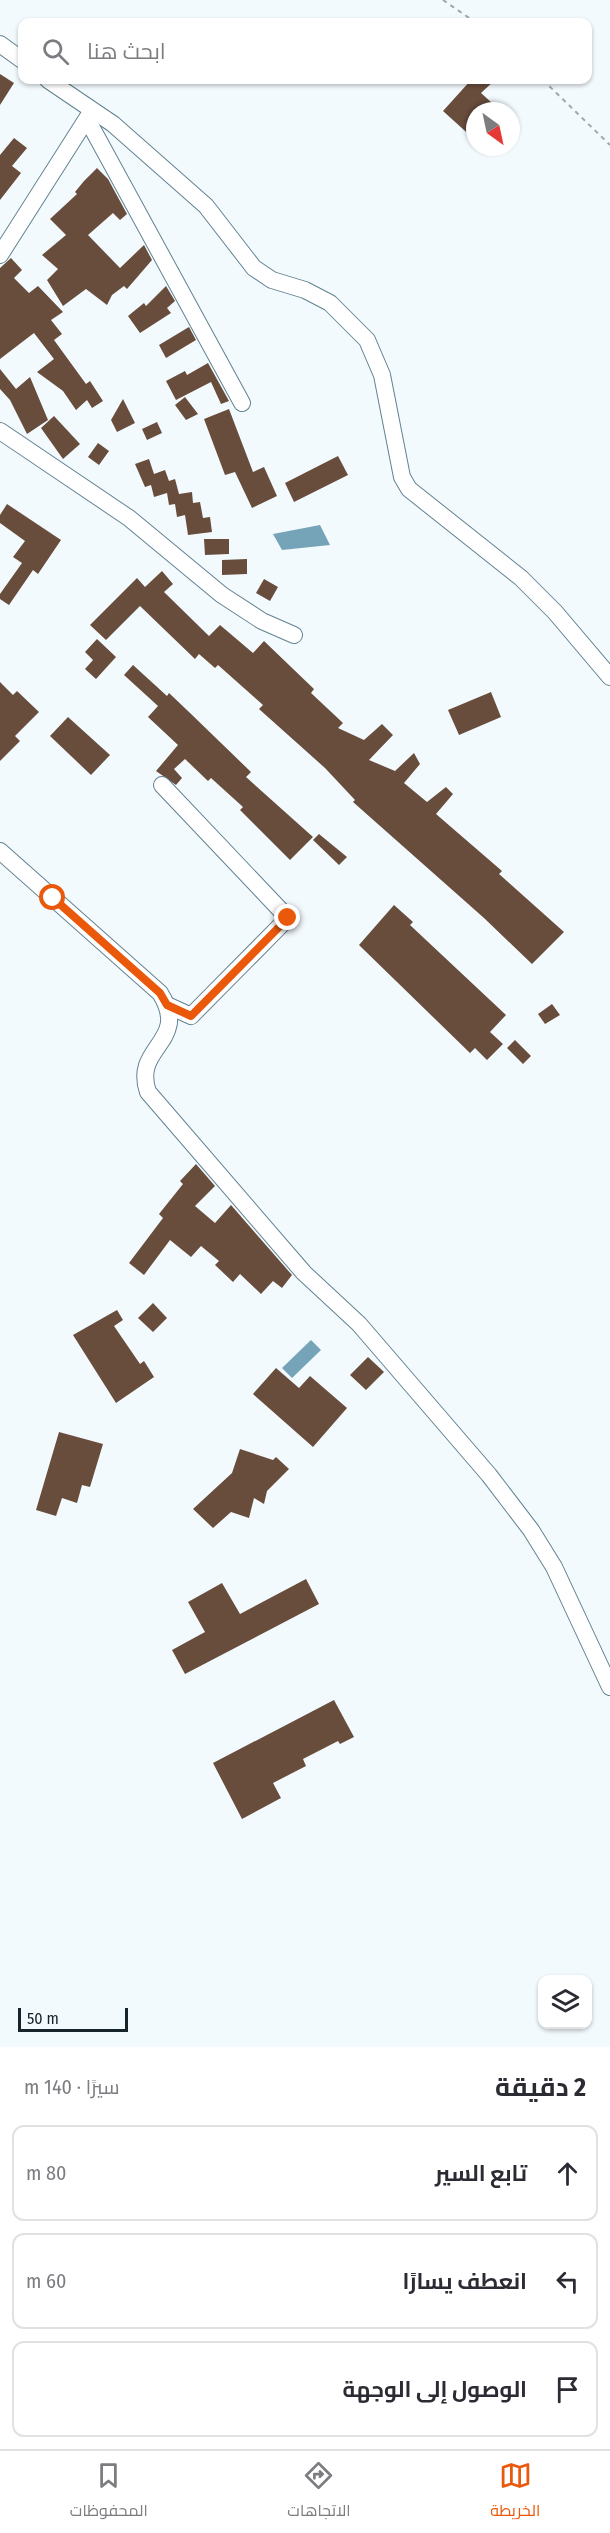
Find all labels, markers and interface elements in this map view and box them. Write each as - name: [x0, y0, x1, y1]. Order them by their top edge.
- search box: [18, 18, 592, 84]
- icon: search: [39, 35, 72, 68]
- text: ابحث هنا: [87, 38, 166, 65]
- north arrow: [466, 102, 520, 156]
- route start: [39, 884, 65, 910]
- route end: [274, 904, 300, 930]
- map controls: [538, 1975, 592, 2029]
- button: layers: [538, 1975, 592, 2029]
- scale bar: [18, 2005, 128, 2032]
- text: 50 m: [27, 2009, 59, 2028]
- text: 2 دقيقة: [495, 2072, 586, 2103]
- text: سيرًا · 140 m: [24, 2075, 119, 2099]
- icon: ahead: [551, 2157, 584, 2190]
- text: تابع السير: [435, 2160, 527, 2187]
- text: 80 m: [26, 2161, 67, 2185]
- icon: left: [551, 2265, 584, 2298]
- text: انعطف يسارًا: [402, 2268, 527, 2295]
- text: 60 m: [26, 2269, 66, 2293]
- icon: arrive: [551, 2373, 584, 2406]
- text: الوصول إلى الوجهة: [343, 2376, 527, 2403]
- tab: المحفوظات: [70, 2459, 148, 2525]
- tab: الاتجاهات: [287, 2459, 351, 2525]
- tab: الخريطة: [490, 2459, 540, 2525]

